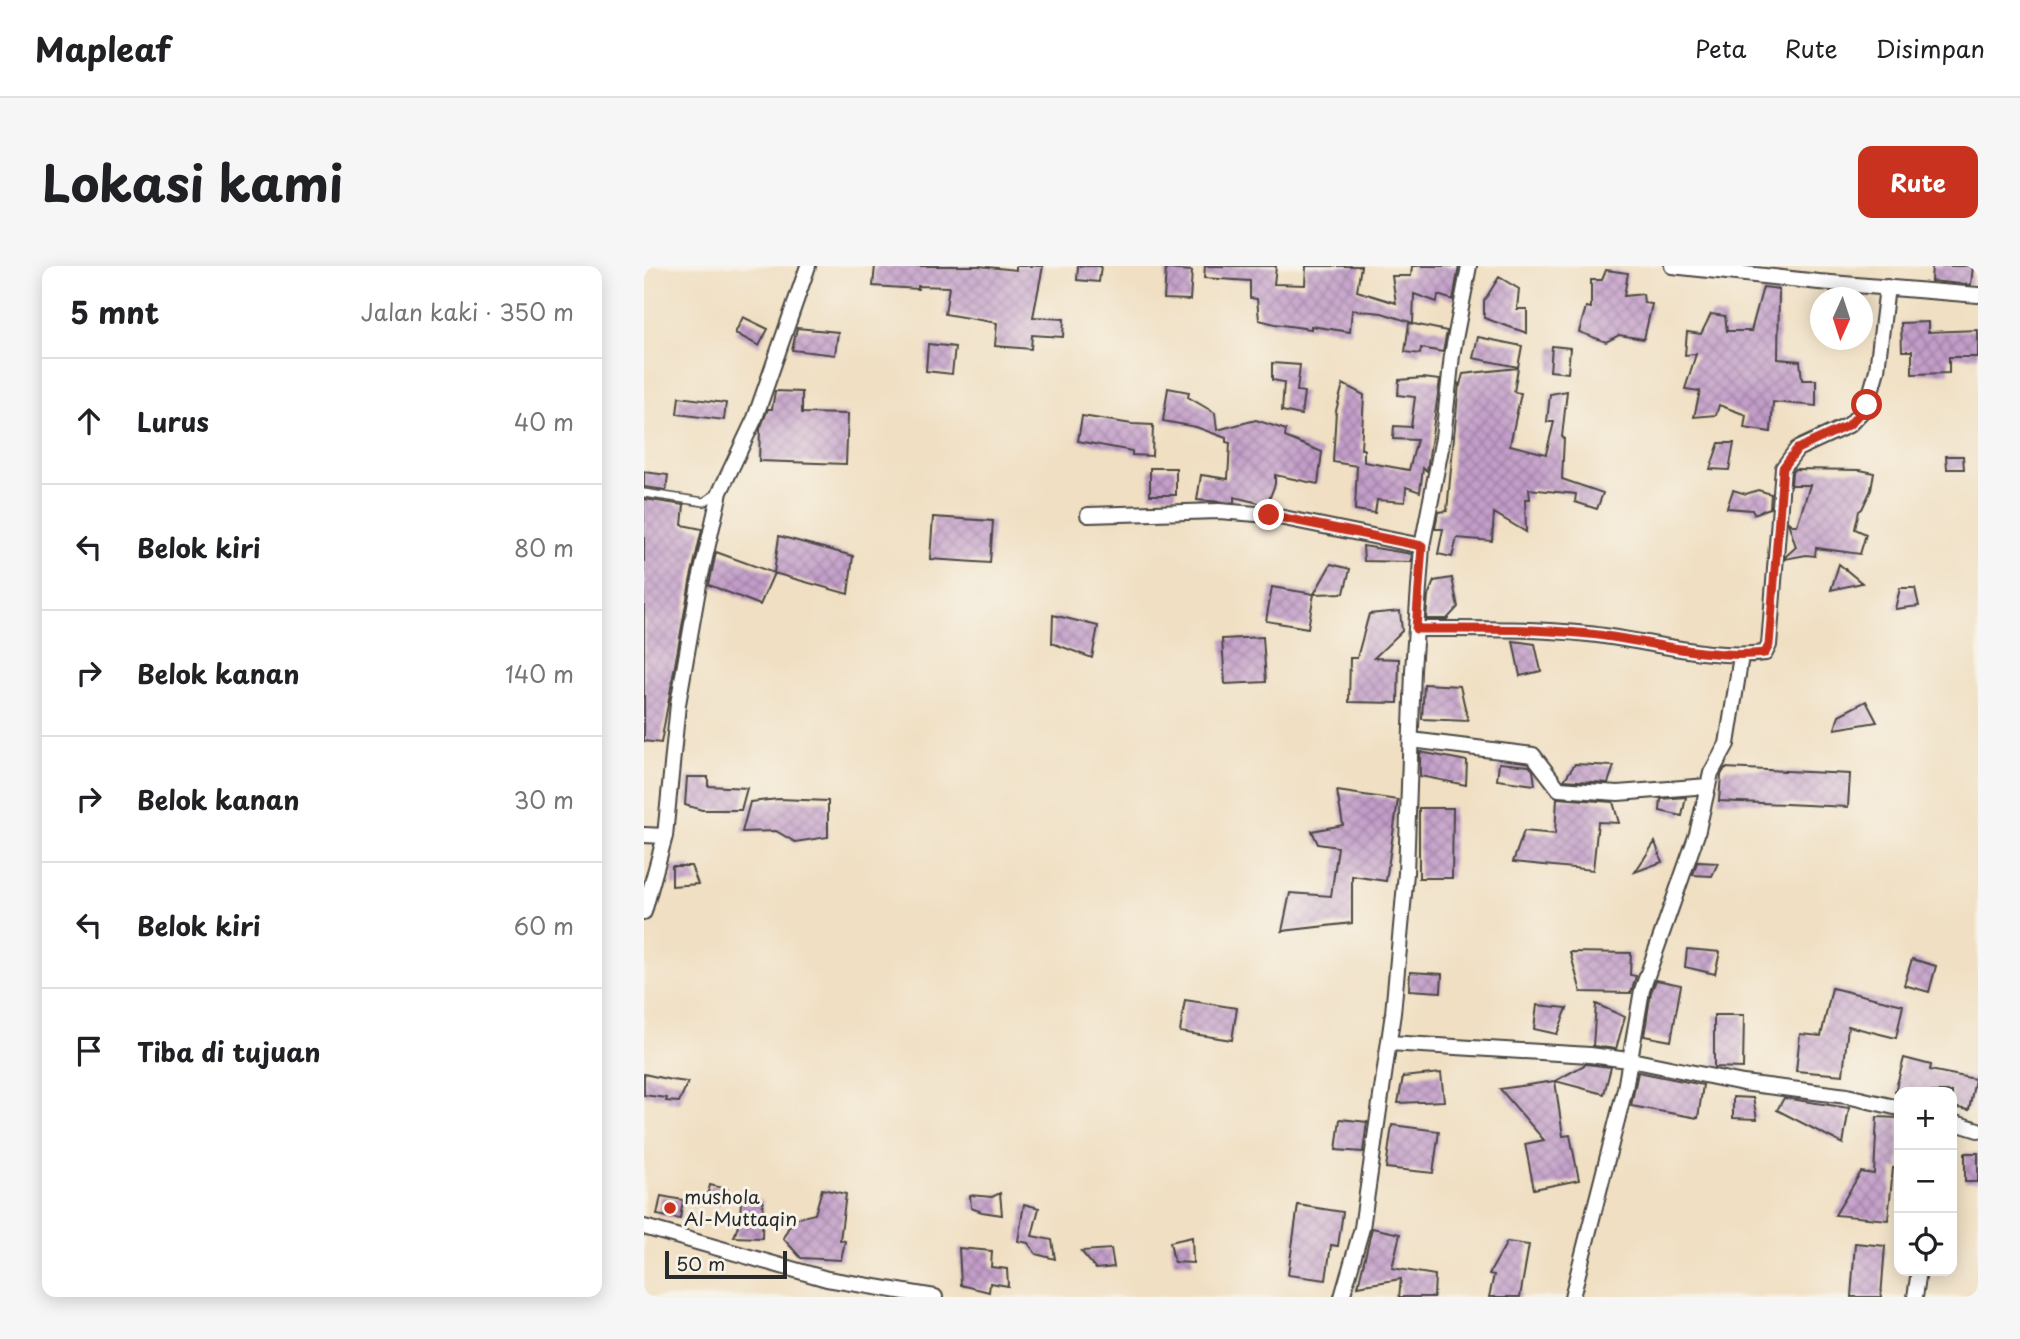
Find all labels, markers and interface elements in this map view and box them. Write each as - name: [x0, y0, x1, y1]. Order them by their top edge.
- text: Mapleaf: [35, 23, 171, 73]
- text: Peta: [1695, 30, 1747, 66]
- text: Rute: [1785, 30, 1837, 66]
- text: Disimpan: [1875, 30, 1985, 66]
- text: Lokasi kami: [42, 145, 343, 219]
- button: Rute: [1858, 146, 1978, 218]
- north arrow: [1810, 287, 1873, 350]
- text: 5 mnt: [70, 289, 159, 334]
- text: Jalan kaki · 350 m: [361, 294, 574, 329]
- route start: [1851, 389, 1882, 420]
- icon: ahead: [70, 402, 108, 440]
- text: Lurus: [137, 402, 209, 441]
- text: 40 m: [514, 404, 574, 439]
- route end: [1253, 499, 1284, 530]
- icon: left: [70, 528, 108, 566]
- text: Belok kiri: [137, 528, 260, 567]
- text: 80 m: [514, 530, 574, 565]
- icon: right: [70, 654, 108, 692]
- text: Belok kanan: [137, 654, 299, 693]
- text: 140 m: [505, 656, 574, 691]
- icon: right: [70, 780, 108, 818]
- text: Belok kanan: [137, 780, 299, 819]
- text: 30 m: [513, 782, 574, 817]
- icon: left: [70, 906, 108, 944]
- text: Belok kiri: [137, 906, 260, 945]
- text: 60 m: [514, 908, 574, 943]
- icon: arrive: [70, 1032, 108, 1070]
- text: Tiba di tujuan: [137, 1032, 321, 1071]
- map controls: [1894, 1087, 1957, 1276]
- button: +: [1894, 1087, 1957, 1150]
- button: −: [1894, 1150, 1957, 1213]
- place label: mushola Al-Muttaqin: [684, 1182, 797, 1232]
- marker: mushola Al-Muttaqin: [662, 1200, 678, 1216]
- button: locate: [1894, 1213, 1957, 1276]
- scale bar: [665, 1248, 788, 1280]
- text: 50 m: [676, 1249, 725, 1277]

